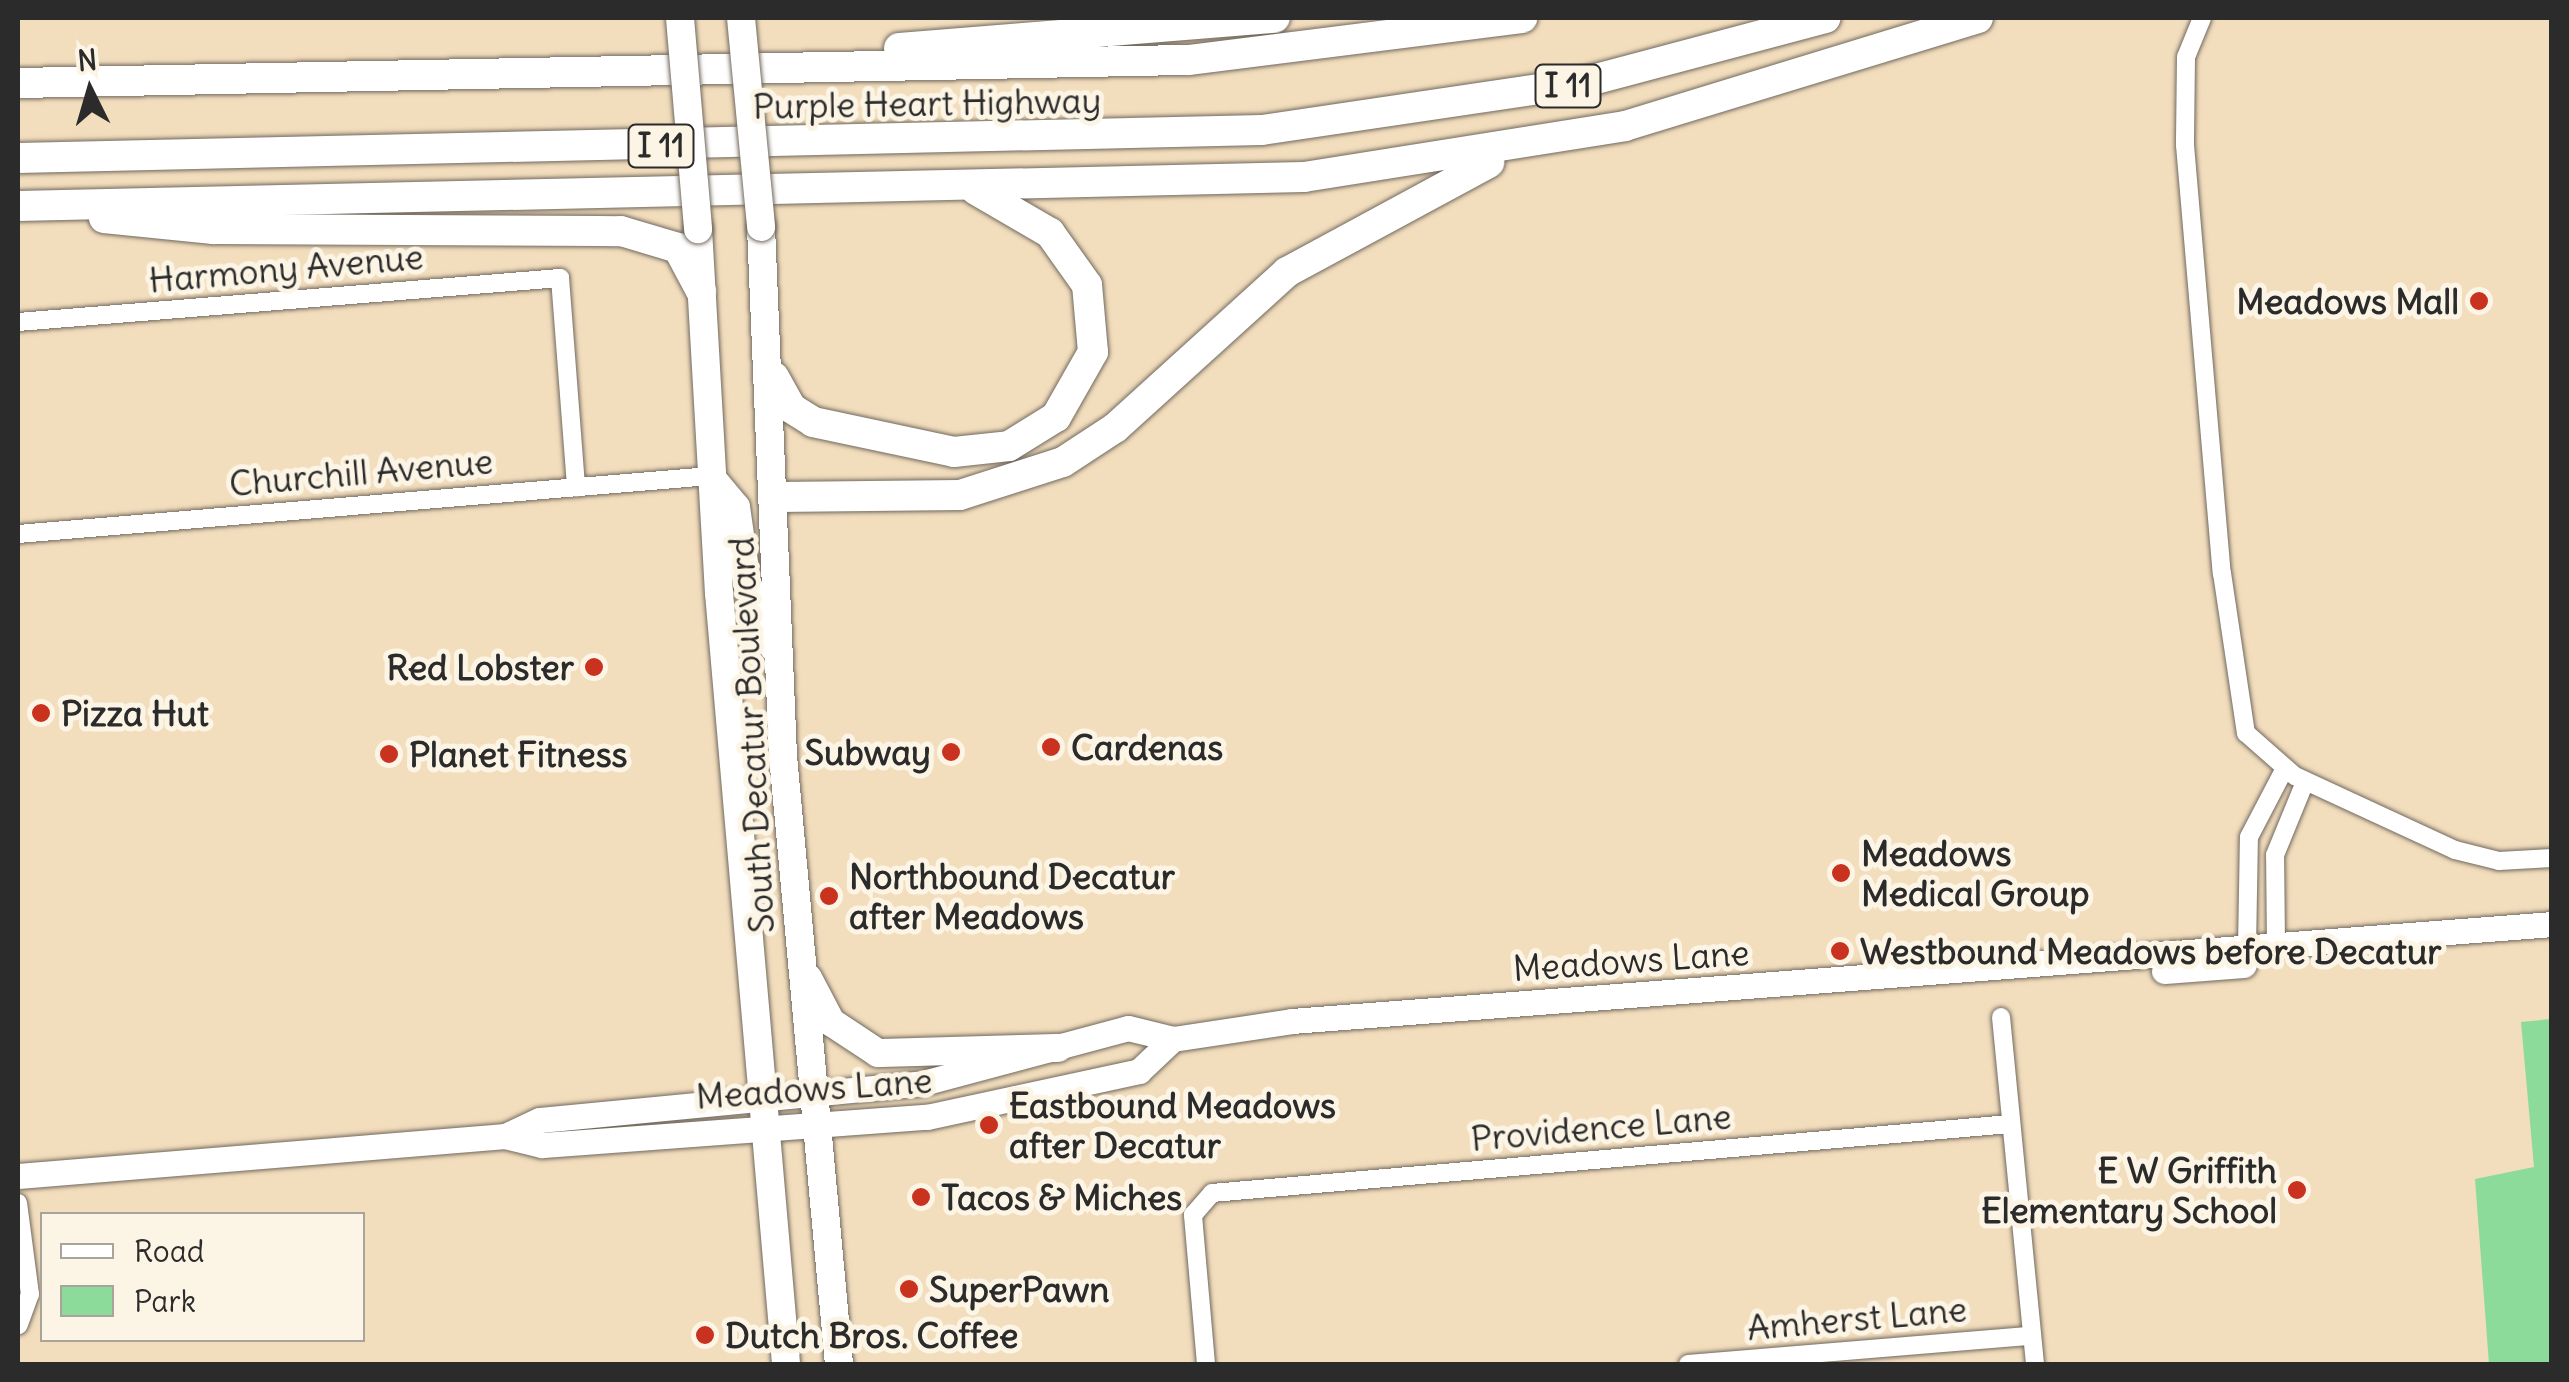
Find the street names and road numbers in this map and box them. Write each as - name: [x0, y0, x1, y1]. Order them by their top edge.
- road number: I 11: [1533, 59, 1603, 113]
- street label: Purple Heart Highway: [752, 79, 1102, 127]
- road number: I 11: [626, 119, 696, 173]
- street label: Harmony Avenue: [147, 235, 425, 301]
- street label: Churchill Avenue: [227, 440, 495, 504]
- street label: South Decatur Boulevard: [720, 536, 782, 934]
- street label: Meadows Lane: [1511, 931, 1751, 989]
- street label: Meadows Lane: [694, 1059, 934, 1117]
- street label: Providence Lane: [1469, 1095, 1733, 1159]
- street label: Amherst Lane: [1745, 1287, 1969, 1349]

